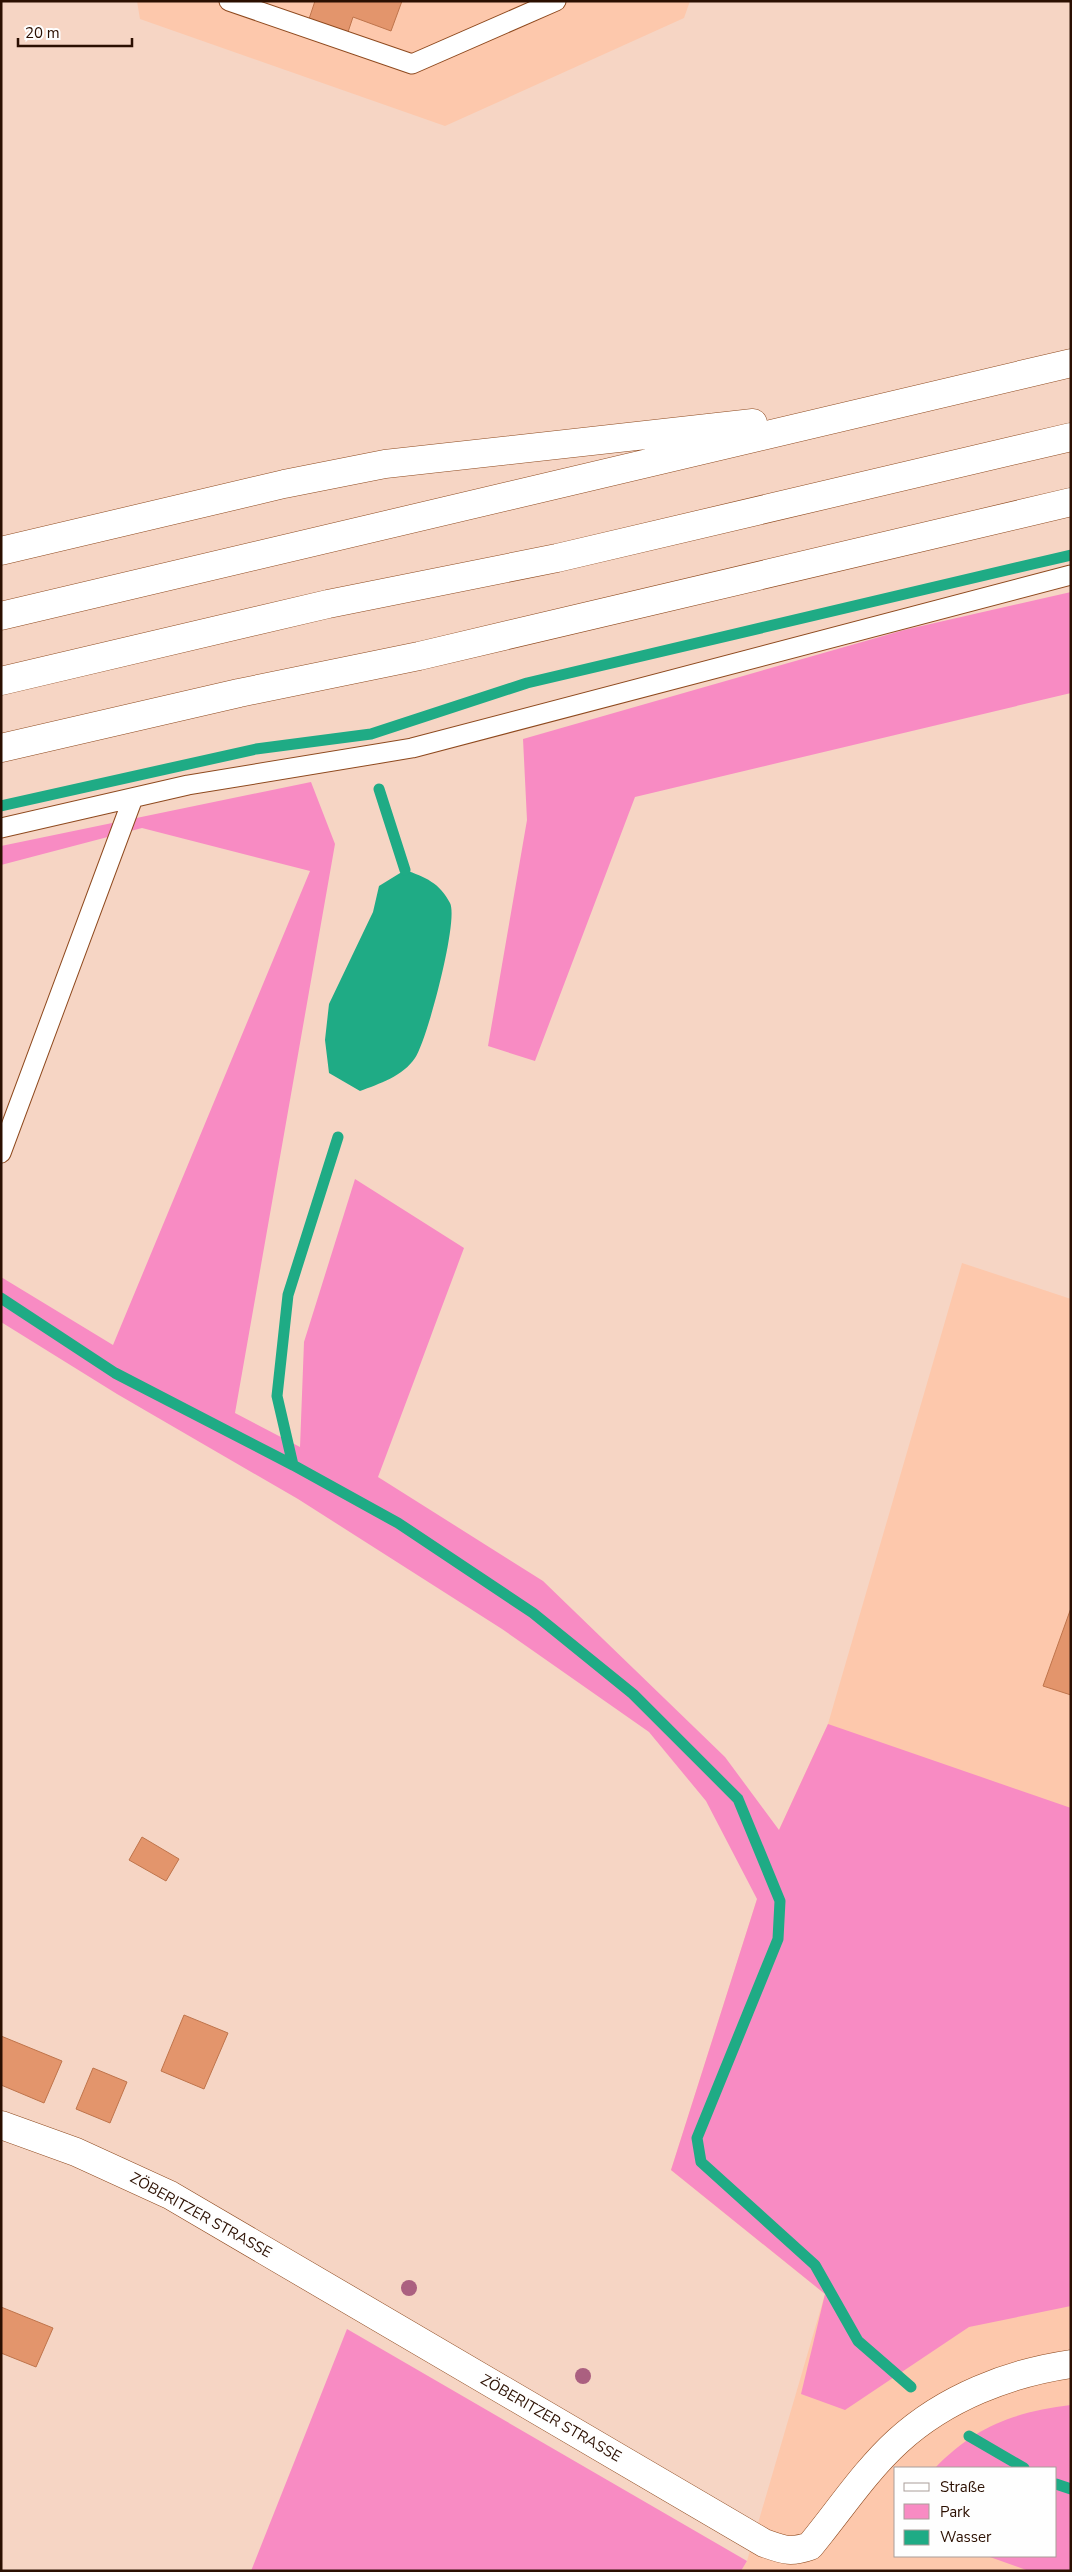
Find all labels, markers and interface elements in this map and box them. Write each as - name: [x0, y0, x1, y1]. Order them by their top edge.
- scale bar: [18, 15, 131, 47]
- text: 20 m: [25, 23, 60, 43]
- street label: ZÖBERITZER STRASSE: [127, 2168, 275, 2262]
- street label: ZÖBERITZER STRASSE: [477, 2370, 625, 2466]
- legend: [894, 2467, 1057, 2557]
- text: Straße: [940, 2477, 985, 2497]
- text: Park: [940, 2502, 970, 2522]
- text: Wasser: [940, 2527, 992, 2547]

